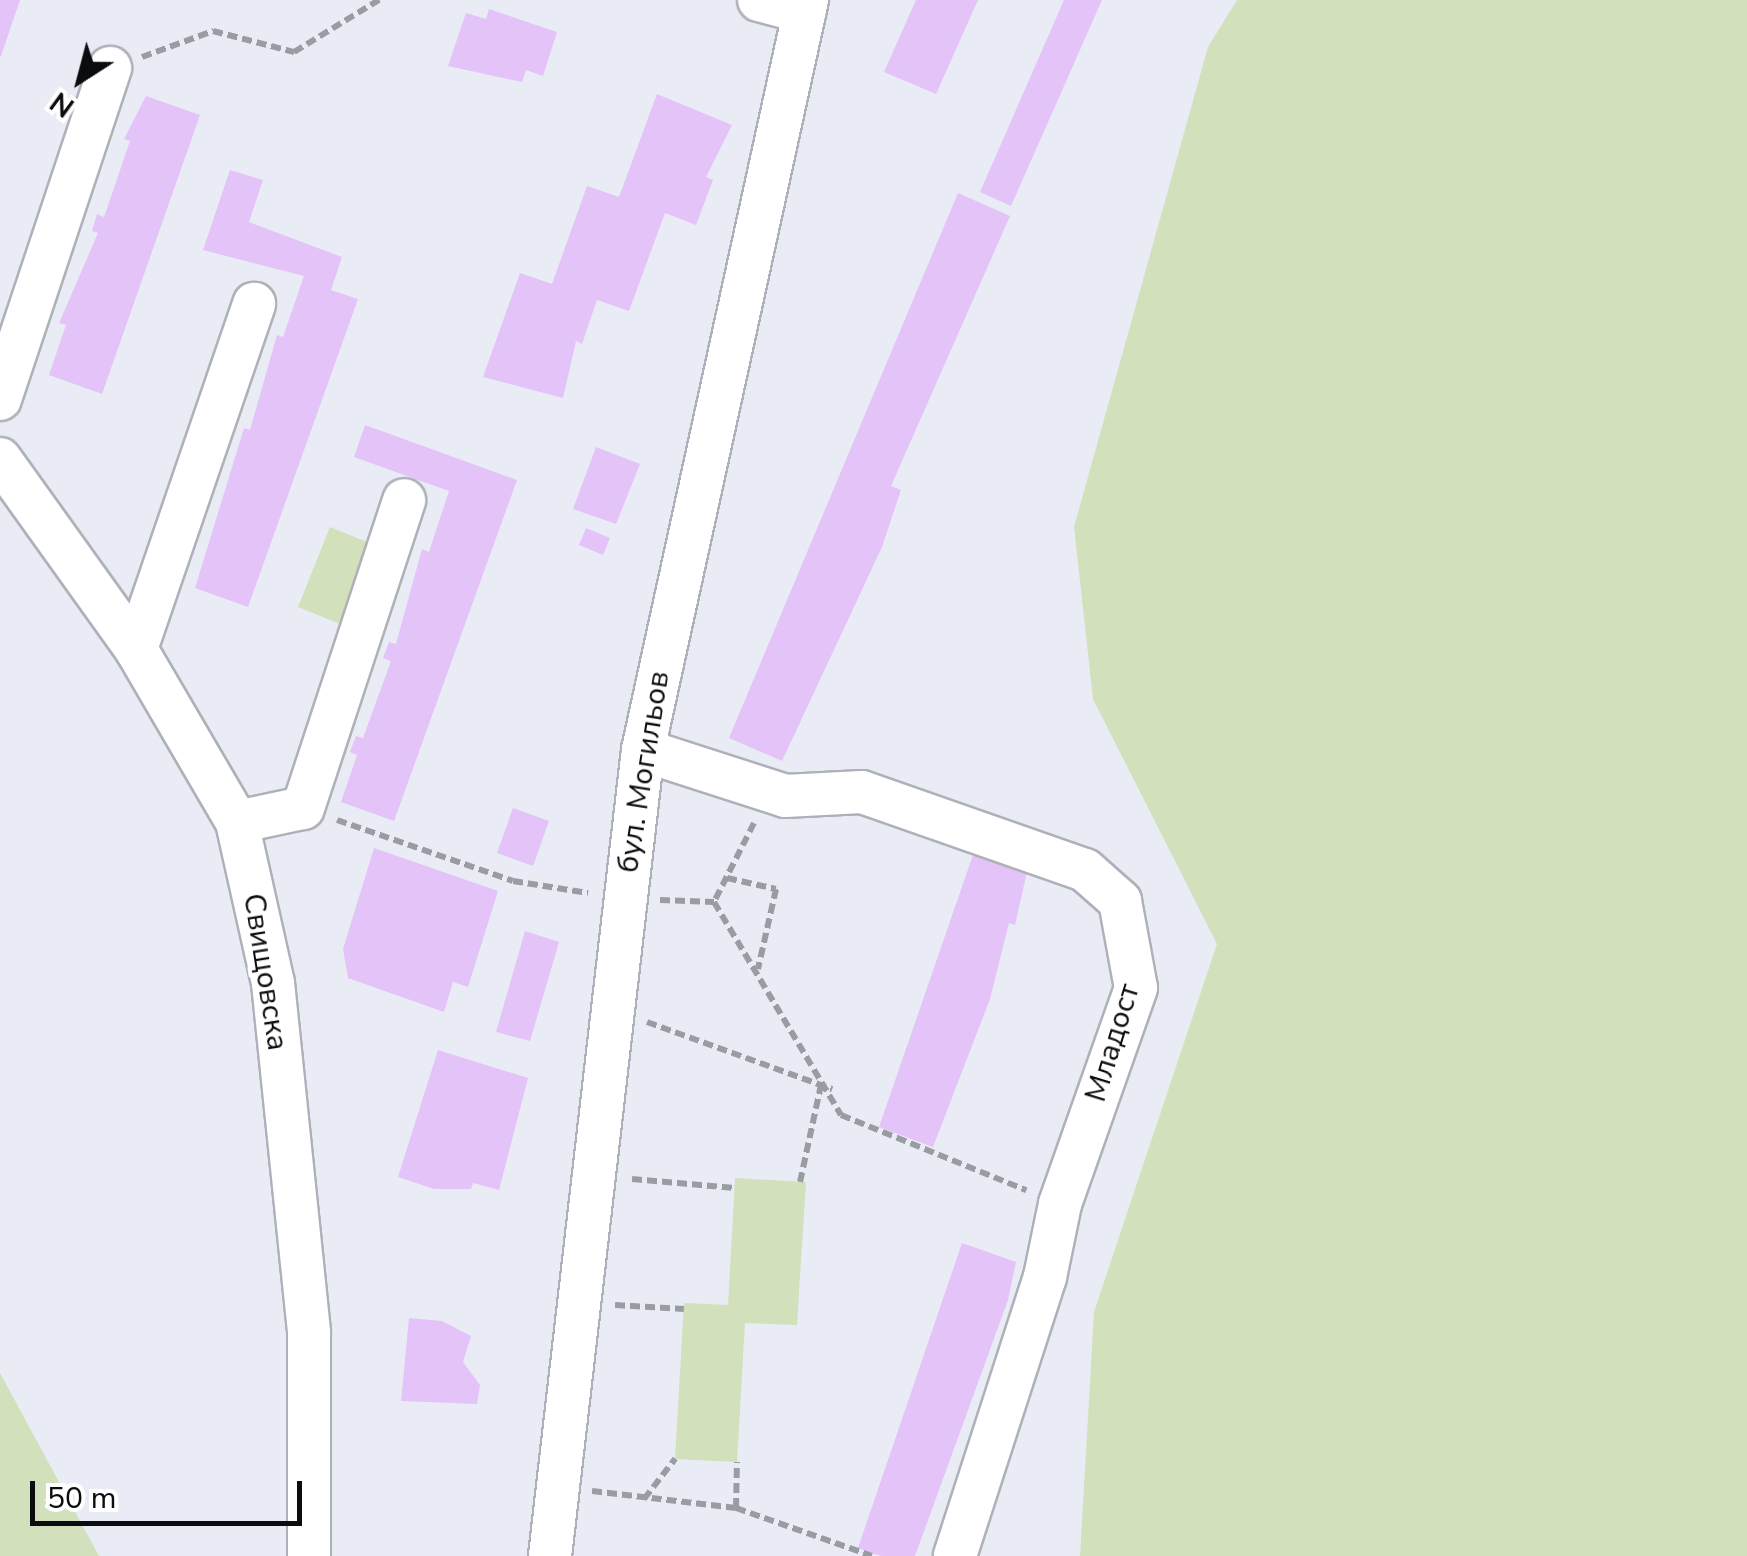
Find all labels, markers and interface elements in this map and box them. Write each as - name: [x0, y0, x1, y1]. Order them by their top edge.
- north arrow: [30, 30, 130, 130]
- text: N: [43, 83, 82, 126]
- street label: бул. Могильов: [610, 669, 678, 875]
- street label: Свищовска: [235, 891, 295, 1053]
- street label: Младост: [1078, 980, 1148, 1106]
- scale bar: [35, 1461, 308, 1523]
- text: 50 m: [47, 1478, 116, 1519]

